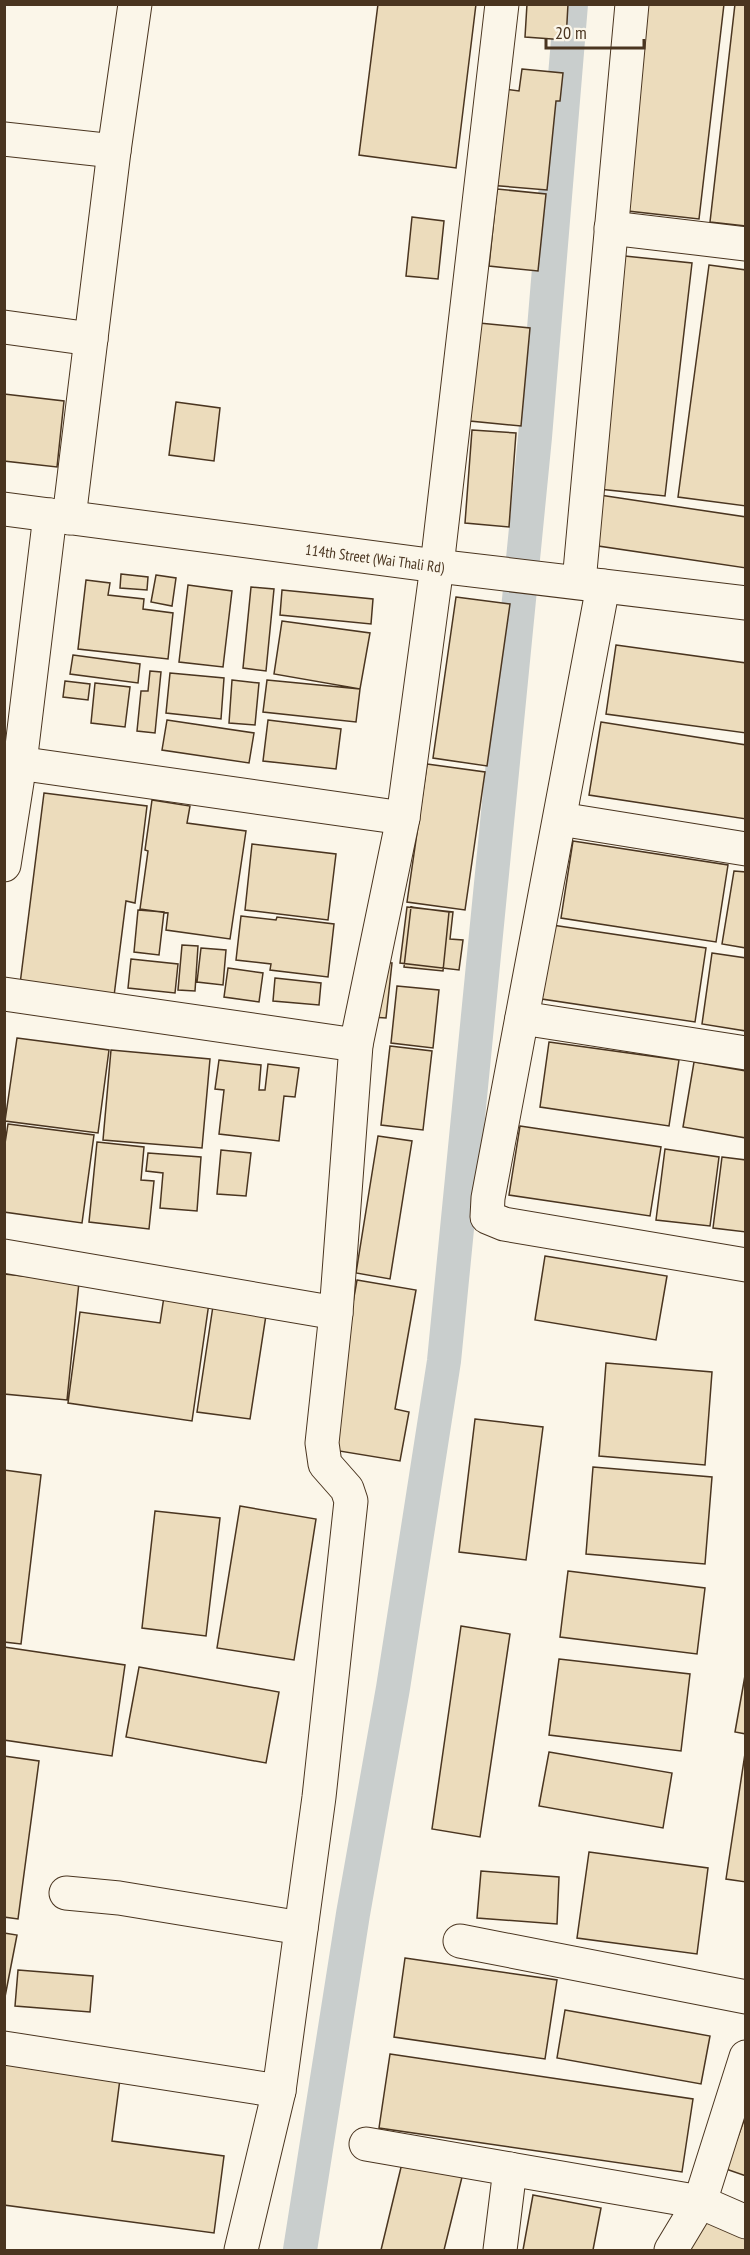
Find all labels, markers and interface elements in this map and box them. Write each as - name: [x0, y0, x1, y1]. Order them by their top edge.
- scale bar: [546, 12, 644, 50]
- text: 20 m: [555, 21, 587, 44]
- street label: 114th Street (Wai Thali Rd): [304, 539, 446, 576]

